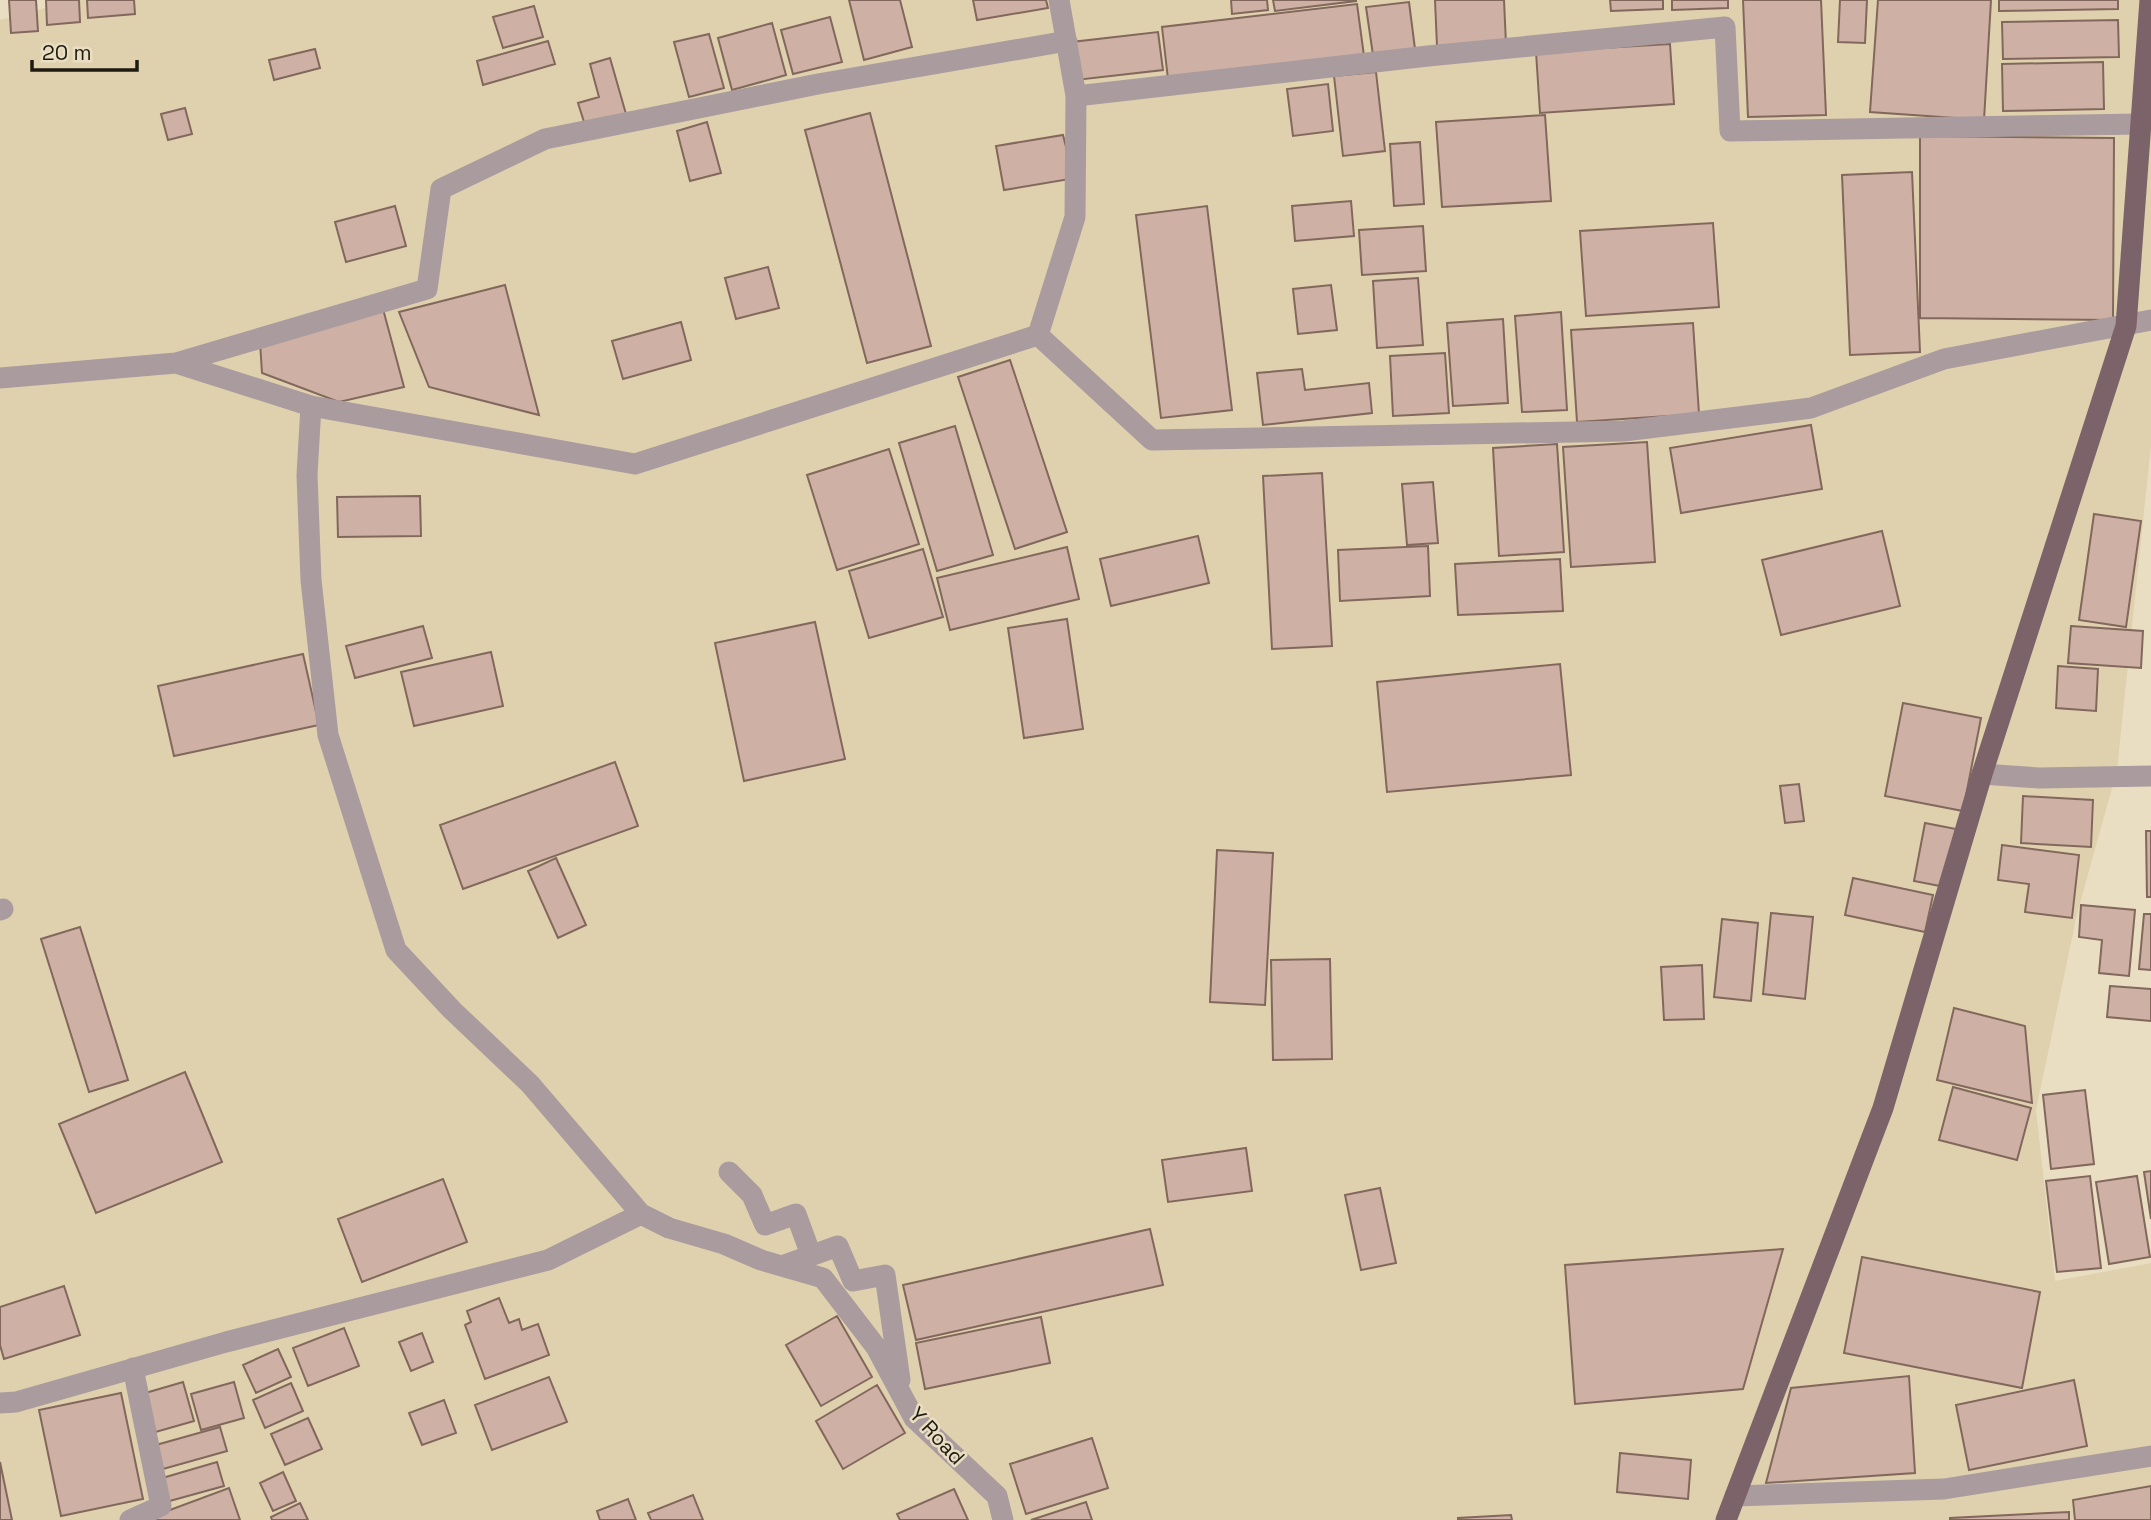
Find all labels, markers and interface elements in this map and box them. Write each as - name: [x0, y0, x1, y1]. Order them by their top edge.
- scale bar: [32, 28, 136, 72]
- text: 20 m: [42, 39, 92, 66]
- street label: Y Road: [904, 1401, 971, 1470]

